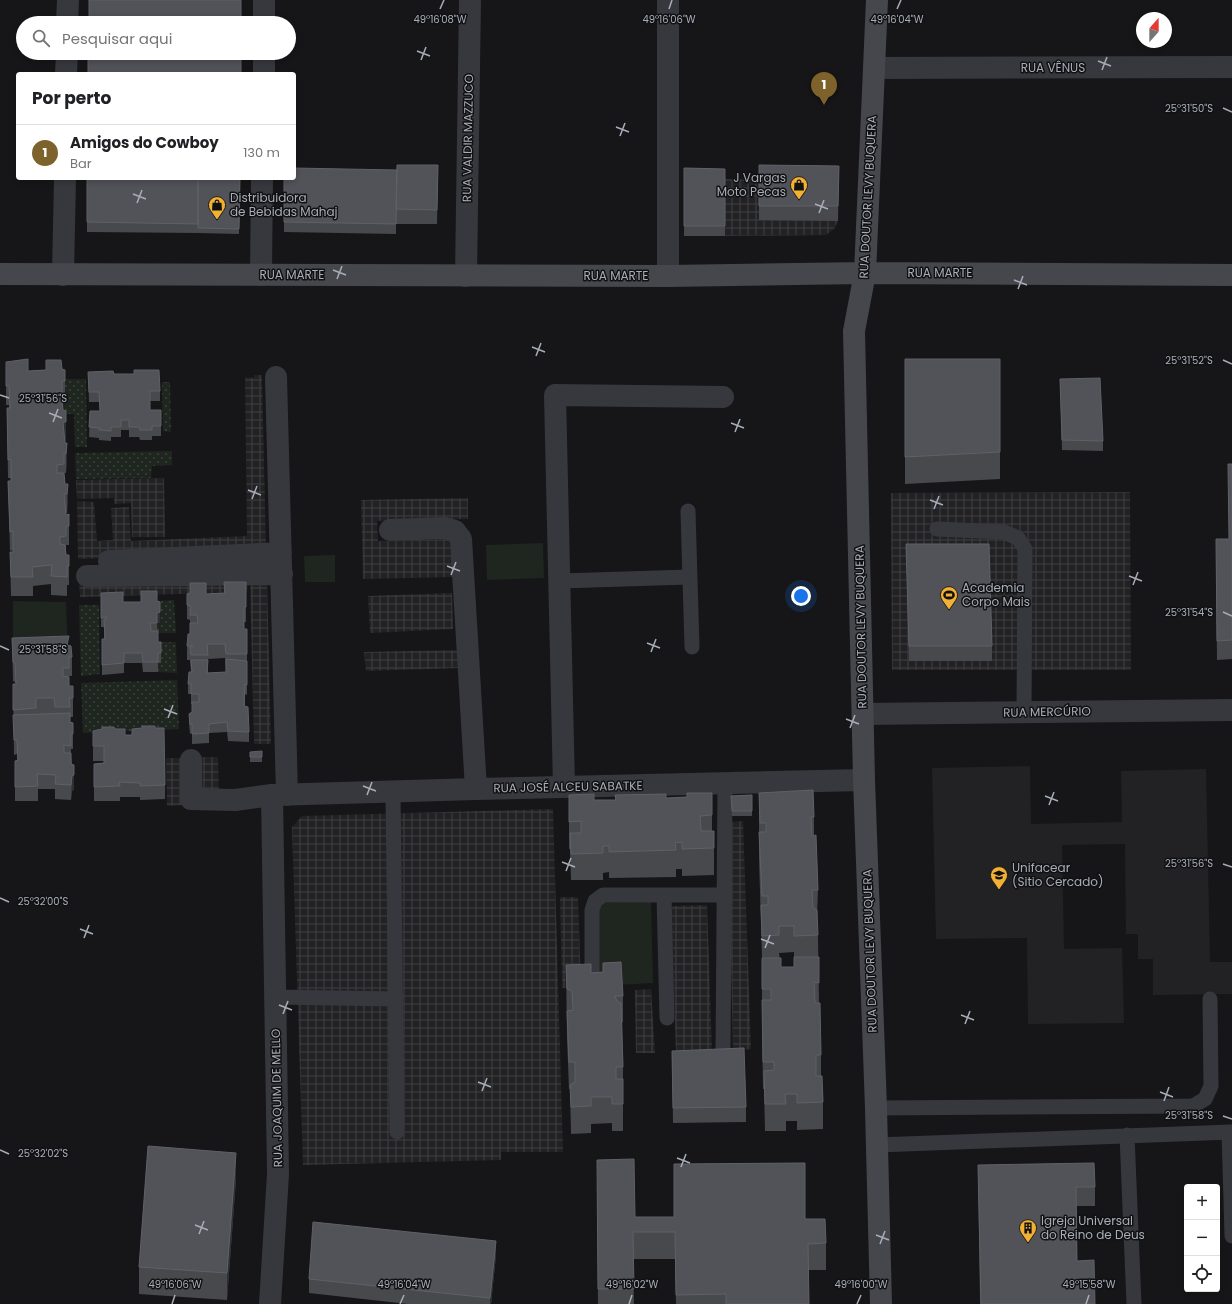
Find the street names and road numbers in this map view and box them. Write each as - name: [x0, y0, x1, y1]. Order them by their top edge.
- street label: RUA VÊNUS: [1021, 59, 1085, 76]
- street label: RUA VALDIR MAZZUCO: [458, 74, 477, 202]
- street label: RUA DOUTOR LEVY BUQUERA: [855, 115, 880, 279]
- street label: RUA MARTE: [907, 264, 973, 281]
- street label: RUA MARTE: [259, 266, 325, 283]
- street label: RUA MARTE: [583, 267, 649, 284]
- street label: RUA DOUTOR LEVY BUQUERA: [851, 545, 870, 709]
- street label: RUA MERCÚRIO: [1003, 702, 1091, 721]
- street label: RUA JOSÉ ALCEU SABATKE: [493, 777, 643, 796]
- street label: RUA DOUTOR LEVY BUQUERA: [858, 869, 881, 1033]
- street label: RUA JOAQUIM DE MELLO: [267, 1028, 286, 1168]

